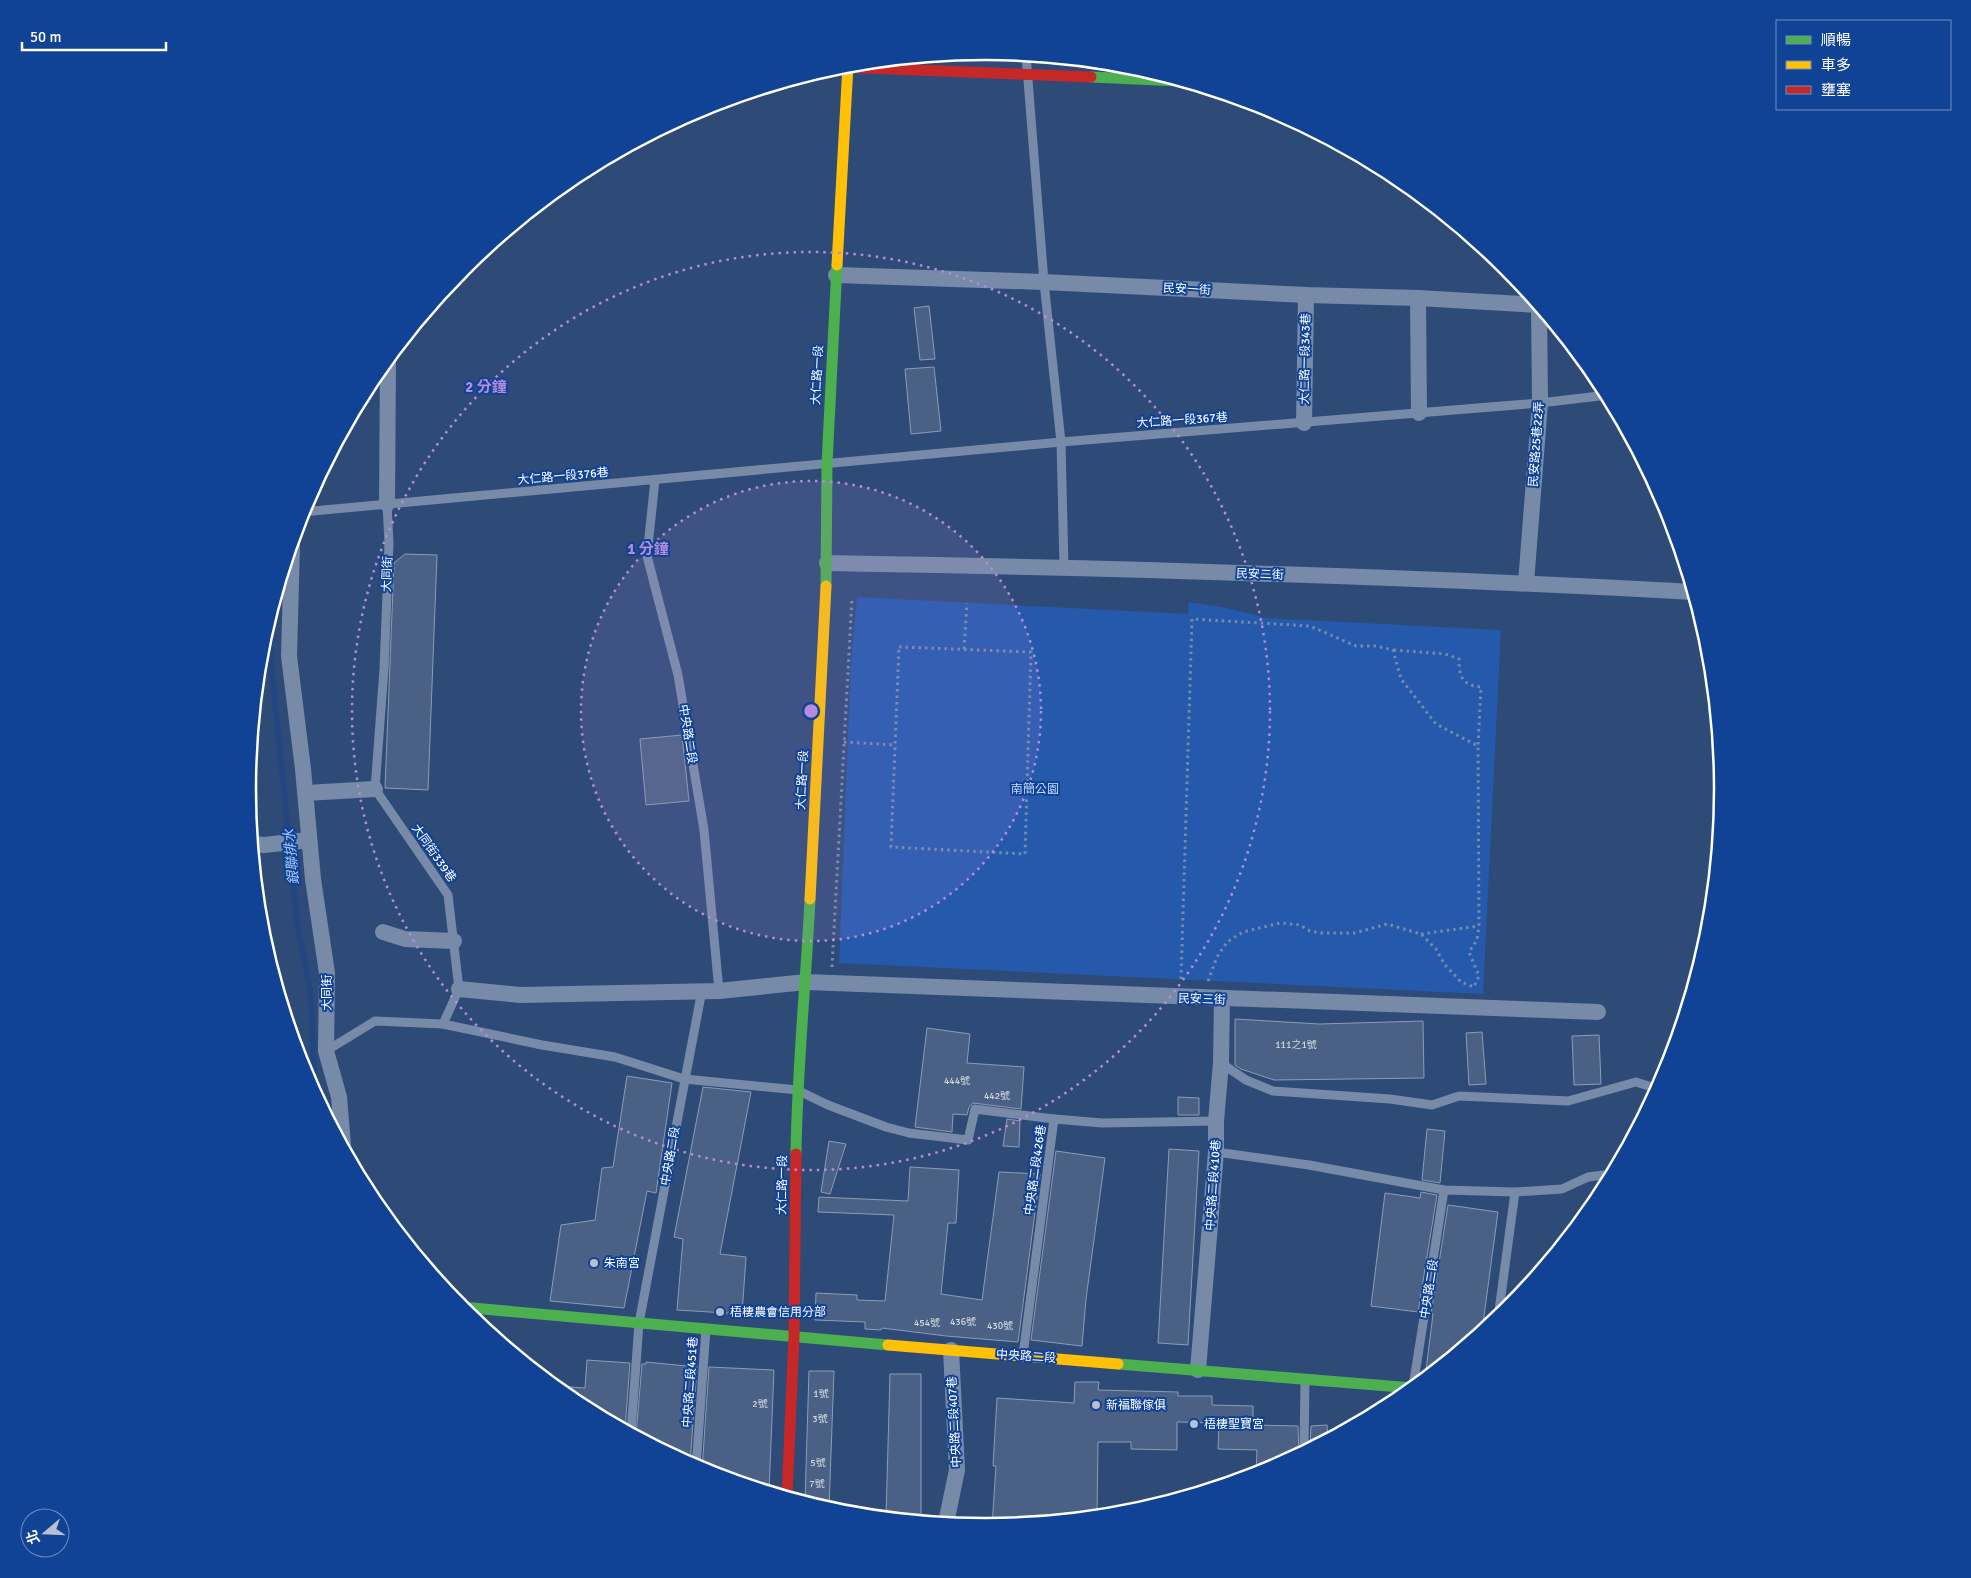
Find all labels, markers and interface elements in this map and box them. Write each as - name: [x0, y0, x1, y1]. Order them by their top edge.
- scale bar: [22, 20, 166, 52]
- legend: [1776, 20, 1951, 110]
- text: 50 m: [30, 28, 61, 46]
- text: 順暢: [1821, 31, 1851, 49]
- text: 車多: [1821, 56, 1851, 74]
- text: 壅塞: [1821, 81, 1851, 99]
- street label: 民安一街: [1163, 281, 1211, 298]
- street label: 大仁路一段343巷: [1297, 313, 1314, 405]
- street label: 大仁路一段: [808, 345, 827, 405]
- text: 2 分鐘: [465, 378, 507, 396]
- street label: 民安路25巷22弄: [1526, 401, 1547, 487]
- street label: 大仁路一段367巷: [1136, 410, 1228, 431]
- street label: 大仁路一段376巷: [517, 465, 609, 488]
- text: 1 分鐘: [627, 540, 669, 558]
- street label: 大同街: [379, 556, 396, 592]
- street label: 民安二街: [1236, 566, 1284, 583]
- centre of rings: [802, 702, 820, 720]
- street label: 中央路二段: [675, 703, 700, 765]
- street label: 大仁路一段: [793, 750, 812, 810]
- park label: 南簡公園: [1011, 782, 1059, 797]
- street label: 大同街339巷: [408, 821, 459, 885]
- water label: 銀聯排水: [281, 827, 302, 886]
- street label: 大同街: [320, 975, 335, 1011]
- street label: 民安三街: [1178, 991, 1226, 1008]
- house number: 111之1號: [1275, 1039, 1317, 1051]
- house number: 444號: [944, 1075, 970, 1087]
- house number: 442號: [984, 1090, 1010, 1102]
- street label: 中央路二段426巷: [1022, 1124, 1049, 1216]
- street label: 中央路二段: [658, 1125, 683, 1187]
- street label: 中央路二段410巷: [1203, 1139, 1224, 1231]
- street label: 大仁路一段: [774, 1155, 791, 1215]
- place label: 朱南宮: [604, 1256, 640, 1271]
- marker: 朱南宮: [588, 1257, 600, 1269]
- street label: 中央路二段: [1417, 1258, 1442, 1320]
- place label: 梧棲農會信用分部: [730, 1305, 826, 1320]
- marker: 梧棲農會信用分部: [714, 1306, 726, 1318]
- house number: 436號: [950, 1316, 976, 1328]
- house number: 454號: [914, 1317, 940, 1329]
- house number: 430號: [987, 1320, 1013, 1332]
- street label: 中央路二段451巷: [680, 1336, 701, 1428]
- street label: 中央路二段: [996, 1347, 1056, 1366]
- street label: 中央路二段407巷: [945, 1376, 964, 1468]
- house number: 1號: [813, 1388, 829, 1400]
- house number: 2號: [752, 1398, 768, 1410]
- place label: 新福聯傢俱: [1106, 1398, 1166, 1413]
- marker: 新福聯傢俱: [1090, 1399, 1102, 1411]
- house number: 3號: [812, 1413, 828, 1425]
- place label: 梧棲聖寶宮: [1204, 1417, 1264, 1432]
- marker: 梧棲聖寶宮: [1188, 1418, 1200, 1430]
- house number: 5號: [810, 1457, 826, 1469]
- house number: 7號: [809, 1478, 825, 1490]
- north arrow: [20, 1508, 70, 1558]
- text: 北: [23, 1528, 43, 1546]

